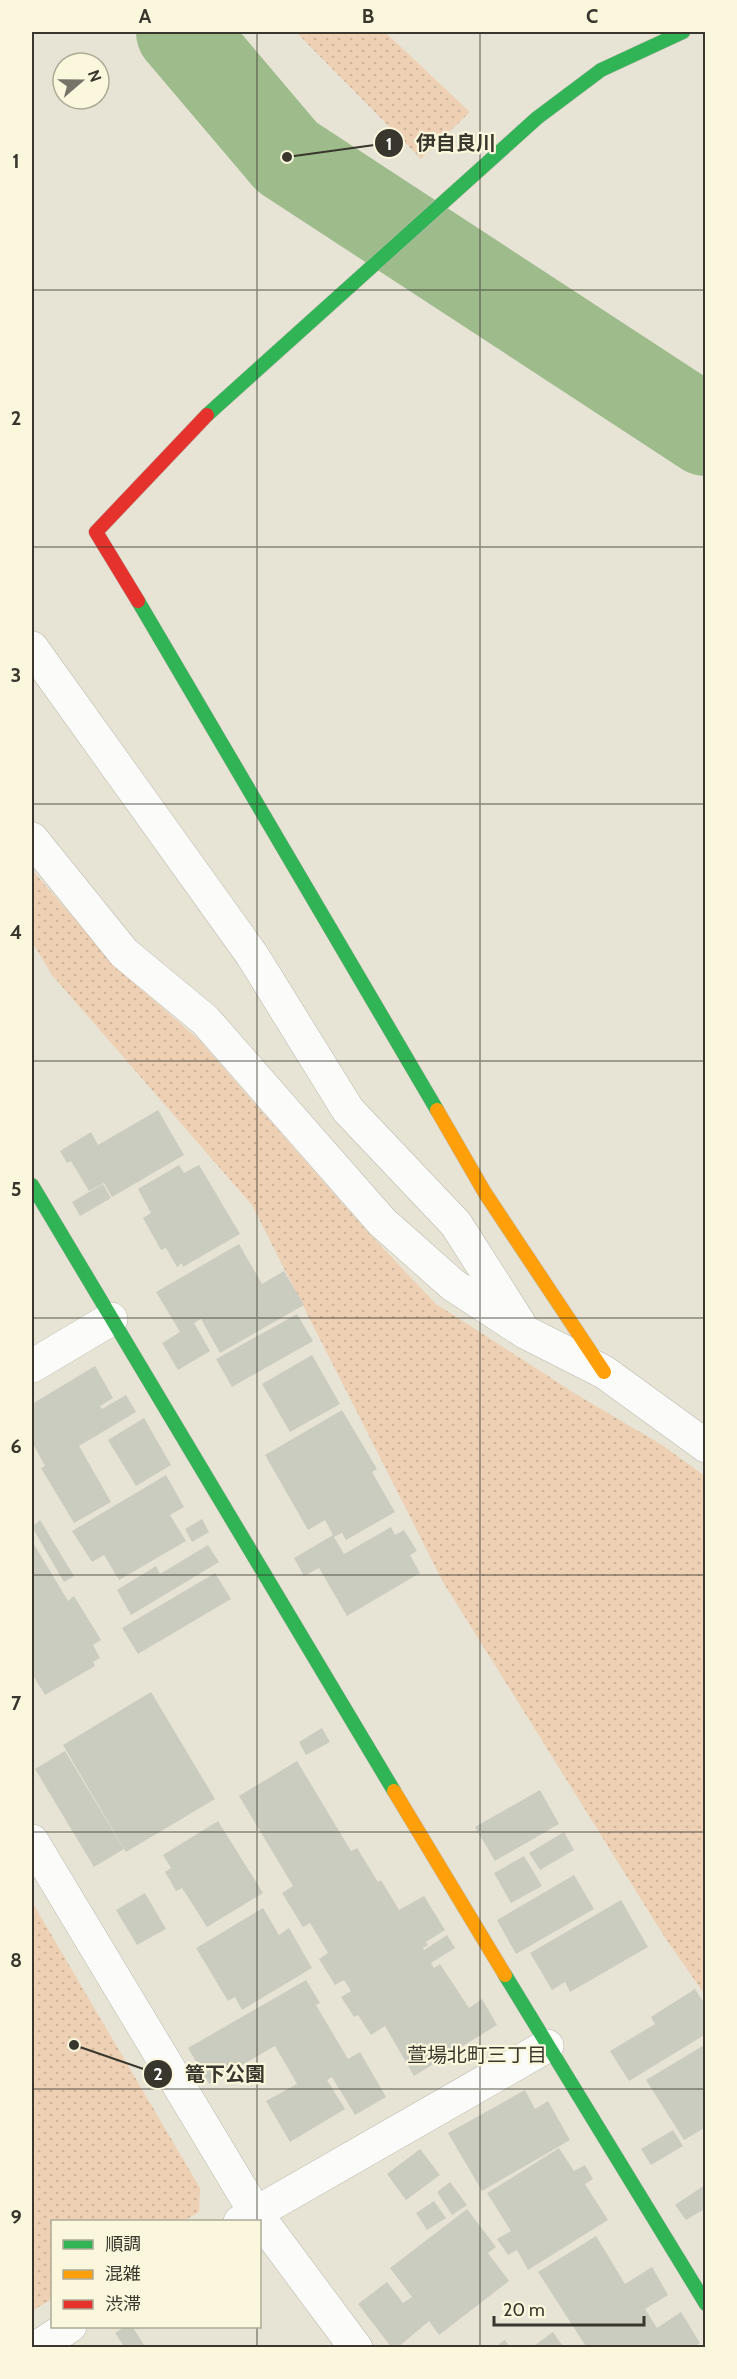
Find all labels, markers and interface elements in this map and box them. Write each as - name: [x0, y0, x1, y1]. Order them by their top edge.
- text: A: [139, 4, 152, 28]
- text: B: [362, 4, 374, 28]
- text: C: [586, 4, 598, 28]
- north arrow: [51, 51, 111, 111]
- text: N: [84, 67, 105, 85]
- callout: 伊自良川: [374, 124, 508, 162]
- text: 伊自良川: [416, 131, 496, 155]
- text: 1: [386, 133, 392, 155]
- text: 1: [12, 149, 20, 173]
- text: 2: [11, 406, 21, 430]
- text: 3: [11, 663, 21, 687]
- text: 4: [10, 920, 22, 944]
- text: 5: [11, 1177, 21, 1201]
- text: 6: [10, 1434, 22, 1458]
- text: 7: [11, 1691, 22, 1715]
- text: 8: [10, 1948, 22, 1972]
- district label: 萱場北町三丁目: [407, 2043, 547, 2067]
- callout: 篭下公園: [143, 2055, 277, 2093]
- text: 篭下公園: [185, 2062, 265, 2086]
- text: 2: [153, 2063, 163, 2085]
- text: 9: [10, 2205, 22, 2229]
- legend: [51, 2220, 261, 2328]
- text: 順調: [105, 2233, 141, 2255]
- text: 混雑: [105, 2263, 141, 2285]
- scale bar: [494, 2289, 644, 2327]
- text: 渋滞: [105, 2293, 141, 2315]
- text: 20 m: [503, 2299, 545, 2321]

